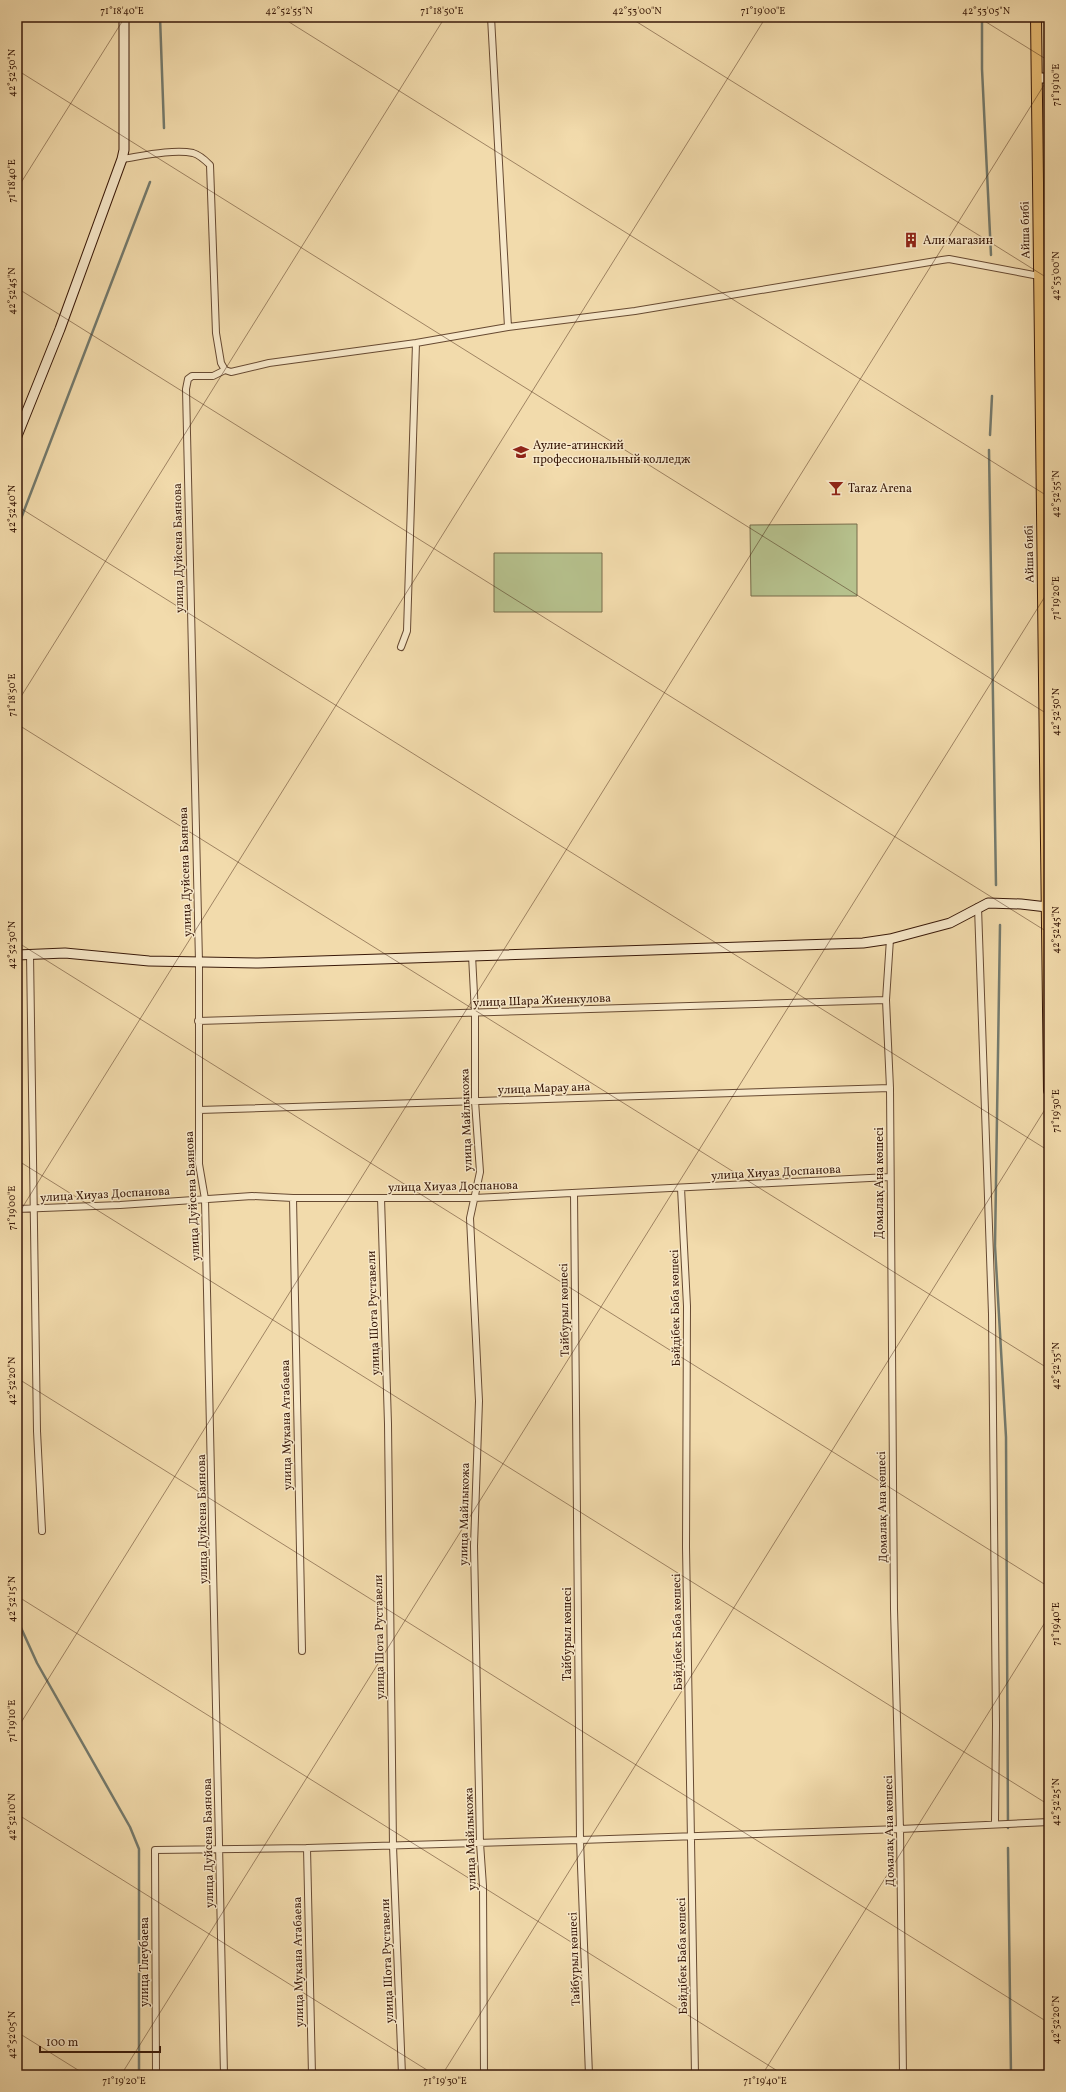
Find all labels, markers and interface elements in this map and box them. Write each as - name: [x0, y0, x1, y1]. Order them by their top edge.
- text: 71°18'40"E: [100, 4, 144, 18]
- text: 42°52'55"N: [265, 4, 313, 18]
- text: 71°18'50"E: [420, 4, 464, 18]
- text: 42°53'00"N: [612, 4, 662, 18]
- text: 71°19'00"E: [741, 4, 785, 18]
- text: 42°53'05"N: [962, 4, 1011, 18]
- text: 42°52'50"N: [5, 48, 19, 97]
- text: 71°19'10"E: [1049, 64, 1063, 106]
- text: 71°18'40"E: [5, 159, 19, 203]
- street label: Айша бибі: [1017, 201, 1035, 259]
- building icon: Али магазин: [902, 231, 920, 249]
- place label: Али магазин: [923, 233, 993, 249]
- text: 42°53'00"N: [1049, 251, 1063, 301]
- text: 42°52'45"N: [5, 267, 19, 315]
- place label: Аулие-атинский профессиональный колледж: [533, 438, 691, 468]
- school or university icon: Аулие-атинский профессиональный колледж: [512, 443, 530, 461]
- text: 42°52'55"N: [1049, 470, 1063, 518]
- bar icon: Taraz Arena: [827, 479, 845, 497]
- place label: Taraz Arena: [848, 481, 912, 497]
- street label: улица Дуйсена Баянова: [170, 483, 188, 613]
- text: 42°52'40"N: [5, 484, 19, 533]
- street label: Айша бибі: [1021, 525, 1039, 583]
- text: 71°19'20"E: [1049, 576, 1063, 620]
- text: 71°18'50"E: [5, 673, 19, 717]
- text: 42°52'50"N: [1049, 687, 1063, 736]
- street label: улица Дуйсена Баянова: [176, 807, 196, 937]
- text: 42°52'45"N: [1049, 906, 1063, 954]
- text: 42°52'30"N: [5, 920, 19, 969]
- street label: улица Шара Жиенкулова: [473, 991, 611, 1011]
- street label: улица Майлыкожа: [457, 1068, 477, 1172]
- street label: улица Марау ана: [497, 1079, 591, 1099]
- text: 71°19'30"E: [1049, 1089, 1063, 1133]
- street label: Домалақ Ана көшесі: [872, 1127, 888, 1239]
- street label: улица Дуйсена Баянова: [182, 1131, 204, 1261]
- street label: улица Хиуаз Доспанова: [711, 1162, 842, 1184]
- street label: улица Хиуаз Доспанова: [388, 1178, 518, 1196]
- street label: улица Хиуаз Доспанова: [40, 1184, 171, 1206]
- text: 71°19'00"E: [5, 1186, 19, 1230]
- street label: Бәйдібек Баба көшесі: [667, 1249, 685, 1367]
- street label: улица Шота Руставели: [364, 1250, 384, 1376]
- street label: Тайбурыл көшесі: [556, 1263, 574, 1357]
- text: 42°52'35"N: [1049, 1342, 1063, 1390]
- text: 42°52'20"N: [5, 1356, 19, 1405]
- street label: улица Мукана Атабаева: [278, 1359, 296, 1491]
- street label: Домалақ Ана көшесі: [874, 1451, 892, 1563]
- street label: улица Дуйсена Баянова: [194, 1454, 212, 1584]
- street label: улица Майлыкожа: [456, 1462, 474, 1566]
- street label: Бәйдібек Баба көшесі: [669, 1573, 687, 1691]
- street label: улица Шота Руставели: [371, 1574, 389, 1700]
- text: 42°52'15"N: [5, 1575, 19, 1622]
- street label: Тайбурыл көшесі: [560, 1587, 576, 1681]
- text: 71°19'40"E: [1049, 1602, 1063, 1646]
- text: 71°19'10"E: [5, 1700, 19, 1742]
- street label: Домалақ Ана көшесі: [881, 1775, 899, 1887]
- street label: улица Дуйсена Баянова: [200, 1778, 218, 1908]
- text: 42°52'25"N: [1049, 1778, 1063, 1826]
- street label: улица Майлыкожа: [461, 1787, 481, 1891]
- text: 42°52'10"N: [5, 1793, 19, 1841]
- street label: улица Мукана Атабаева: [290, 1896, 308, 2028]
- street label: Бәйдібек Баба көшесі: [674, 1897, 692, 2015]
- street label: улица Шота Руставели: [378, 1898, 398, 2024]
- street label: Тайбурыл көшесі: [565, 1911, 585, 2006]
- street label: улица Тлеубаева: [137, 1917, 153, 2007]
- text: 42°52'20"N: [1049, 1995, 1063, 2044]
- text: 42°52'05"N: [5, 2010, 19, 2059]
- scale bar: [40, 2028, 160, 2054]
- text: 100 m: [46, 2035, 79, 2051]
- text: 71°19'20"E: [102, 2074, 146, 2088]
- text: 71°19'30"E: [423, 2074, 467, 2088]
- text: 71°19'40"E: [743, 2074, 787, 2088]

